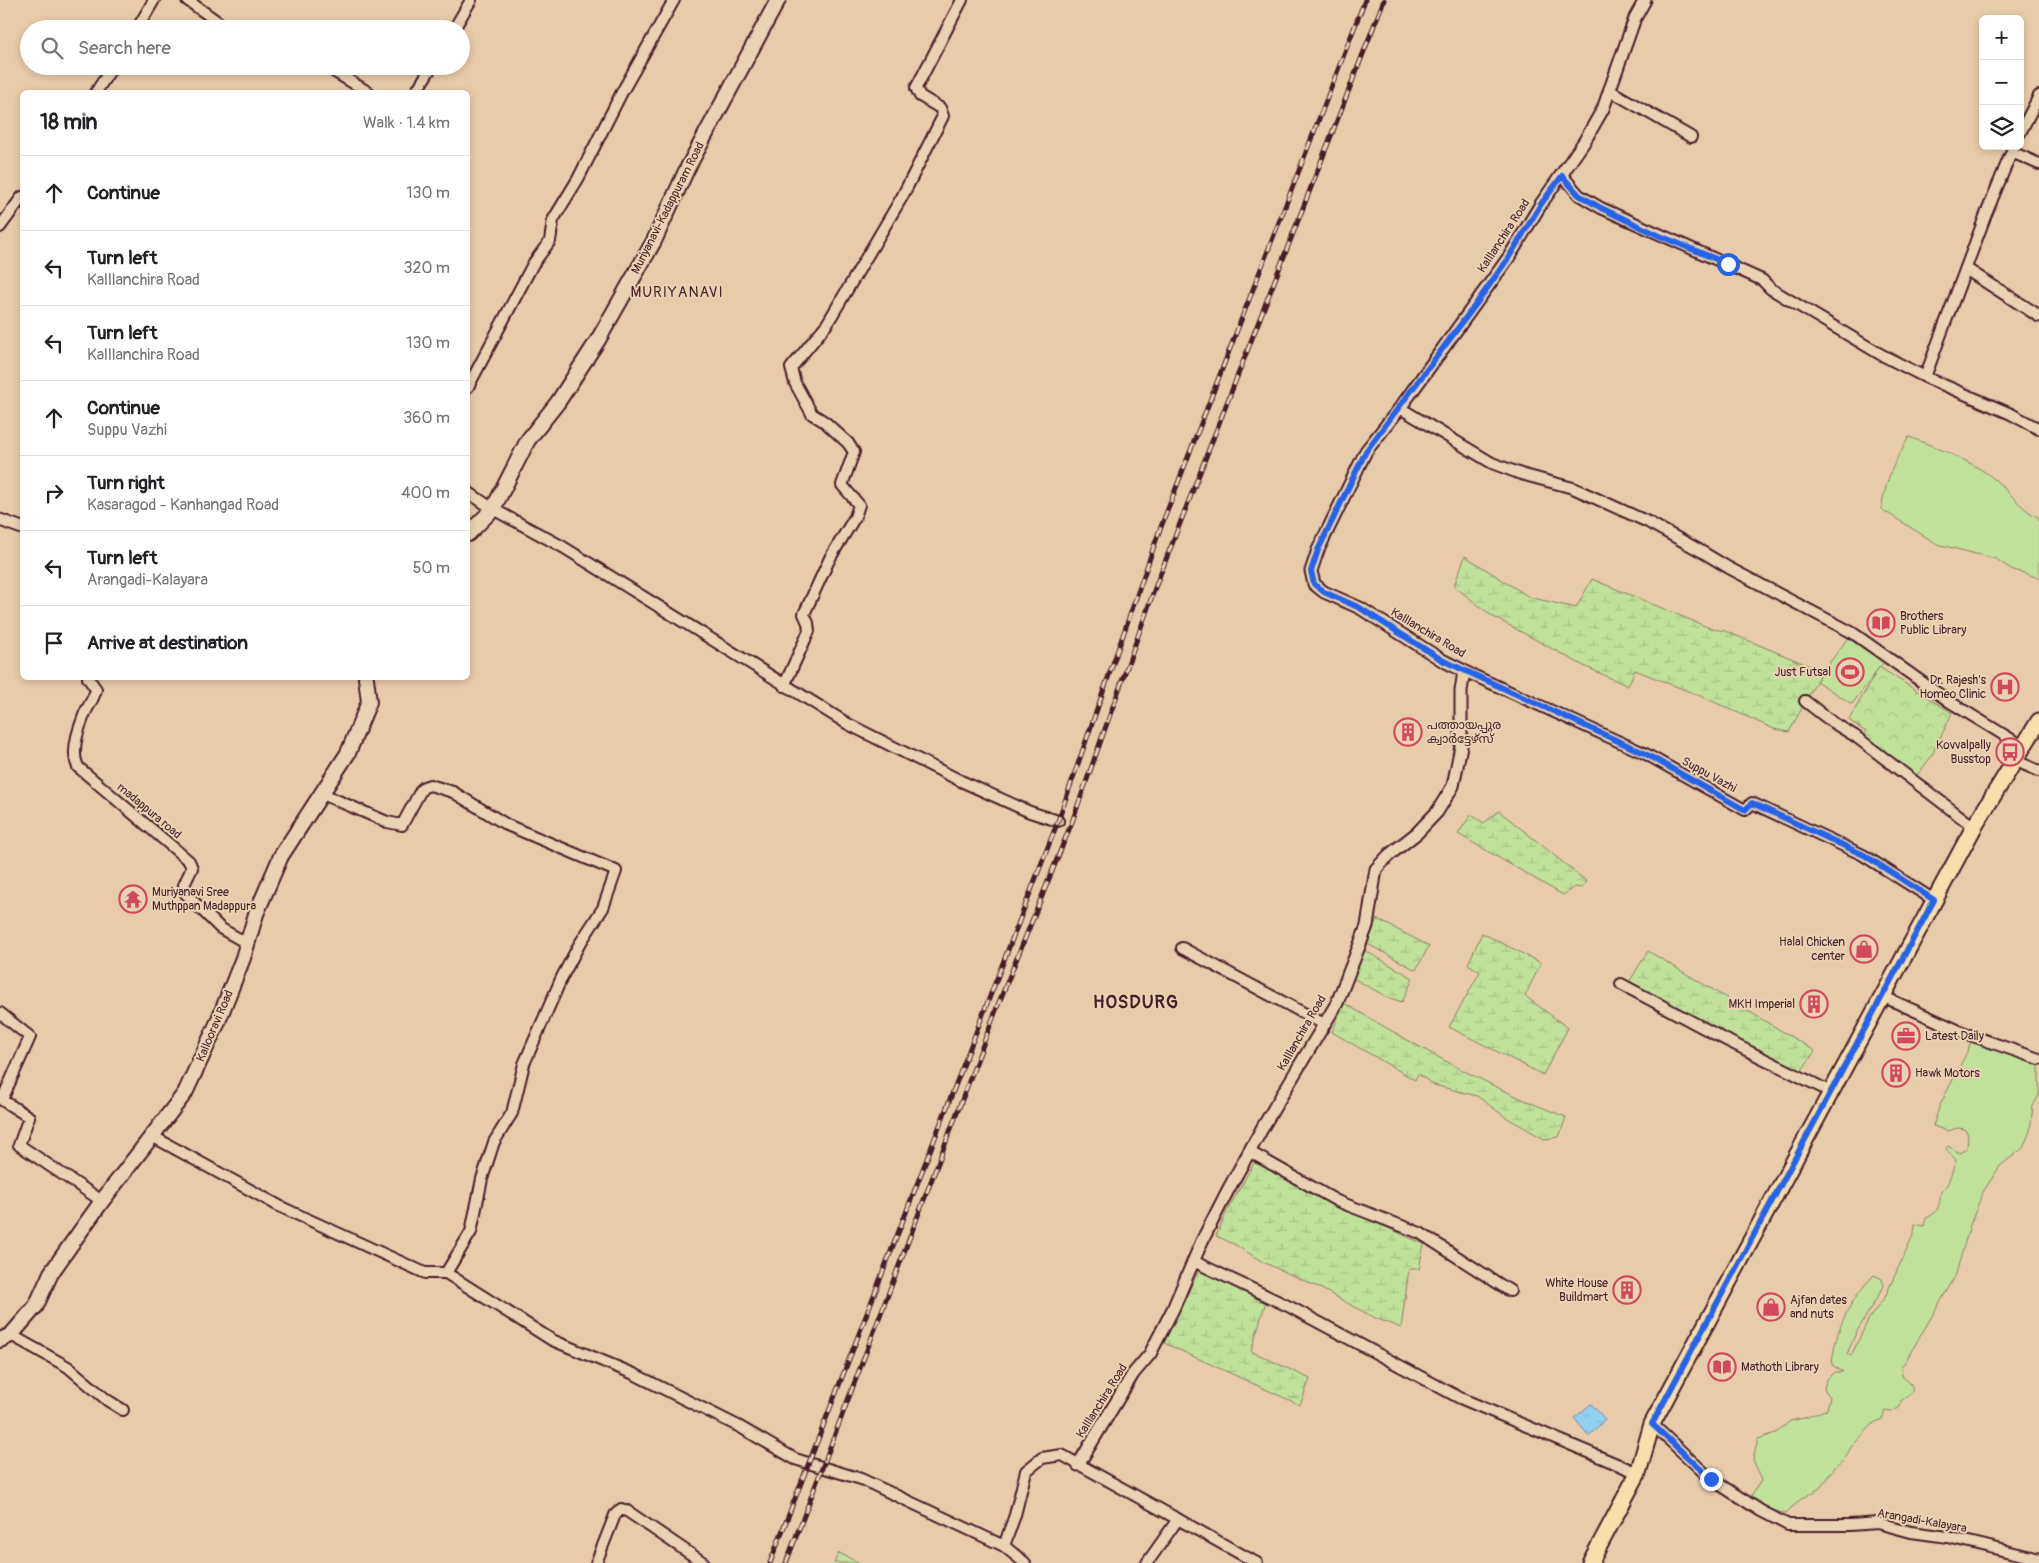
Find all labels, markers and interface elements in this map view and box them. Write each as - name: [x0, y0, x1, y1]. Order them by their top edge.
- map controls: [1979, 15, 2024, 150]
- button: +: [1979, 15, 2024, 60]
- search box: [20, 20, 470, 75]
- icon: search: [38, 34, 66, 62]
- text: Search here: [78, 36, 171, 60]
- button: −: [1979, 60, 2024, 105]
- button: layers: [1979, 105, 2024, 150]
- text: 18 min: [40, 109, 97, 136]
- text: Walk · 1.4 km: [363, 113, 450, 133]
- street label: Muriyanavi-Kadappuram Road: [628, 139, 708, 276]
- icon: ahead: [40, 179, 68, 207]
- text: Continue: [87, 181, 160, 205]
- text: 130 m: [406, 183, 450, 203]
- street label: Kalllanchira Road: [1475, 196, 1533, 276]
- text: Turn left: [87, 246, 157, 270]
- route start: [1717, 253, 1740, 276]
- icon: left: [40, 254, 68, 282]
- text: 320 m: [404, 258, 450, 278]
- text: Kalllanchira Road: [87, 270, 200, 290]
- district label: MURIYANAVI: [630, 283, 724, 302]
- text: Turn left: [87, 321, 157, 345]
- icon: left: [40, 329, 68, 357]
- text: 130 m: [406, 333, 450, 353]
- text: Kalllanchira Road: [87, 345, 200, 365]
- text: Continue: [87, 396, 160, 420]
- icon: ahead: [40, 404, 68, 432]
- text: 360 m: [403, 408, 450, 428]
- text: Suppu Vazhi: [87, 420, 167, 440]
- text: Turn right: [87, 471, 165, 495]
- icon: right: [40, 479, 68, 507]
- text: 400 m: [401, 483, 450, 503]
- text: Kasaragod - Kanhangad Road: [87, 495, 279, 515]
- text: Turn left: [87, 546, 157, 570]
- icon: left: [40, 554, 68, 582]
- text: 50 m: [413, 558, 450, 578]
- text: Arangadi-Kalayara: [87, 570, 208, 590]
- street label: Kalllanchira Road: [1388, 605, 1468, 661]
- library icon: Brothers Public Library: [1866, 608, 1896, 638]
- place label: Brothers Public Library: [1900, 609, 1966, 638]
- icon: arrive: [40, 629, 68, 657]
- text: Arrive at destination: [87, 631, 248, 655]
- sports icon: Just Futsal: [1835, 657, 1865, 687]
- place label: Just Futsal: [1775, 665, 1831, 680]
- hospital icon: Dr. Rajesh's Homeo Clinic: [1990, 672, 2020, 702]
- place label: Dr. Rajesh's Homeo Clinic: [1919, 673, 1987, 702]
- building icon: പത്തായപ്പുര ക്വാർട്ടേഴ്സ്: [1393, 717, 1423, 747]
- place label: പത്തായപ്പുര ക്വാർട്ടേഴ്സ്: [1427, 718, 1501, 747]
- bus stop icon: Kovvalpally Busstop: [1995, 737, 2025, 767]
- place label: Kovvalpally Busstop: [1936, 738, 1991, 767]
- street label: Suppu Vazhi: [1679, 754, 1739, 796]
- street label: madappura road: [114, 780, 184, 842]
- temple icon: Muriyanavi Sree Muthppan Madappura: [118, 884, 148, 914]
- place label: Muriyanavi Sree Muthppan Madappura: [152, 885, 256, 914]
- shop icon: Halal Chicken center: [1849, 934, 1879, 964]
- place label: Halal Chicken center: [1779, 935, 1846, 964]
- street label: Kallooravi Road: [193, 988, 237, 1064]
- building icon: MKH Imperial: [1799, 989, 1829, 1019]
- district label: HOSDURG: [1093, 991, 1179, 1014]
- street label: Kalllanchira Road: [1274, 992, 1330, 1073]
- place label: MKH Imperial: [1728, 997, 1795, 1012]
- office icon: Latest Daily: [1891, 1021, 1921, 1051]
- place label: Latest Daily: [1925, 1029, 1984, 1044]
- building icon: Hawk Motors: [1881, 1058, 1911, 1088]
- place label: Hawk Motors: [1915, 1066, 1981, 1081]
- building icon: White House Buildmart: [1612, 1275, 1642, 1305]
- place label: White House Buildmart: [1545, 1276, 1608, 1305]
- shop icon: Ajfan dates and nuts: [1756, 1292, 1786, 1322]
- place label: Ajfan dates and nuts: [1790, 1293, 1847, 1322]
- library icon: Mathoth Library: [1707, 1352, 1737, 1382]
- place label: Mathoth Library: [1741, 1360, 1819, 1375]
- street label: Kalllanchira Road: [1073, 1361, 1131, 1441]
- route end: [1700, 1468, 1723, 1491]
- street label: Arangadi-Kalayara: [1876, 1506, 1968, 1536]

